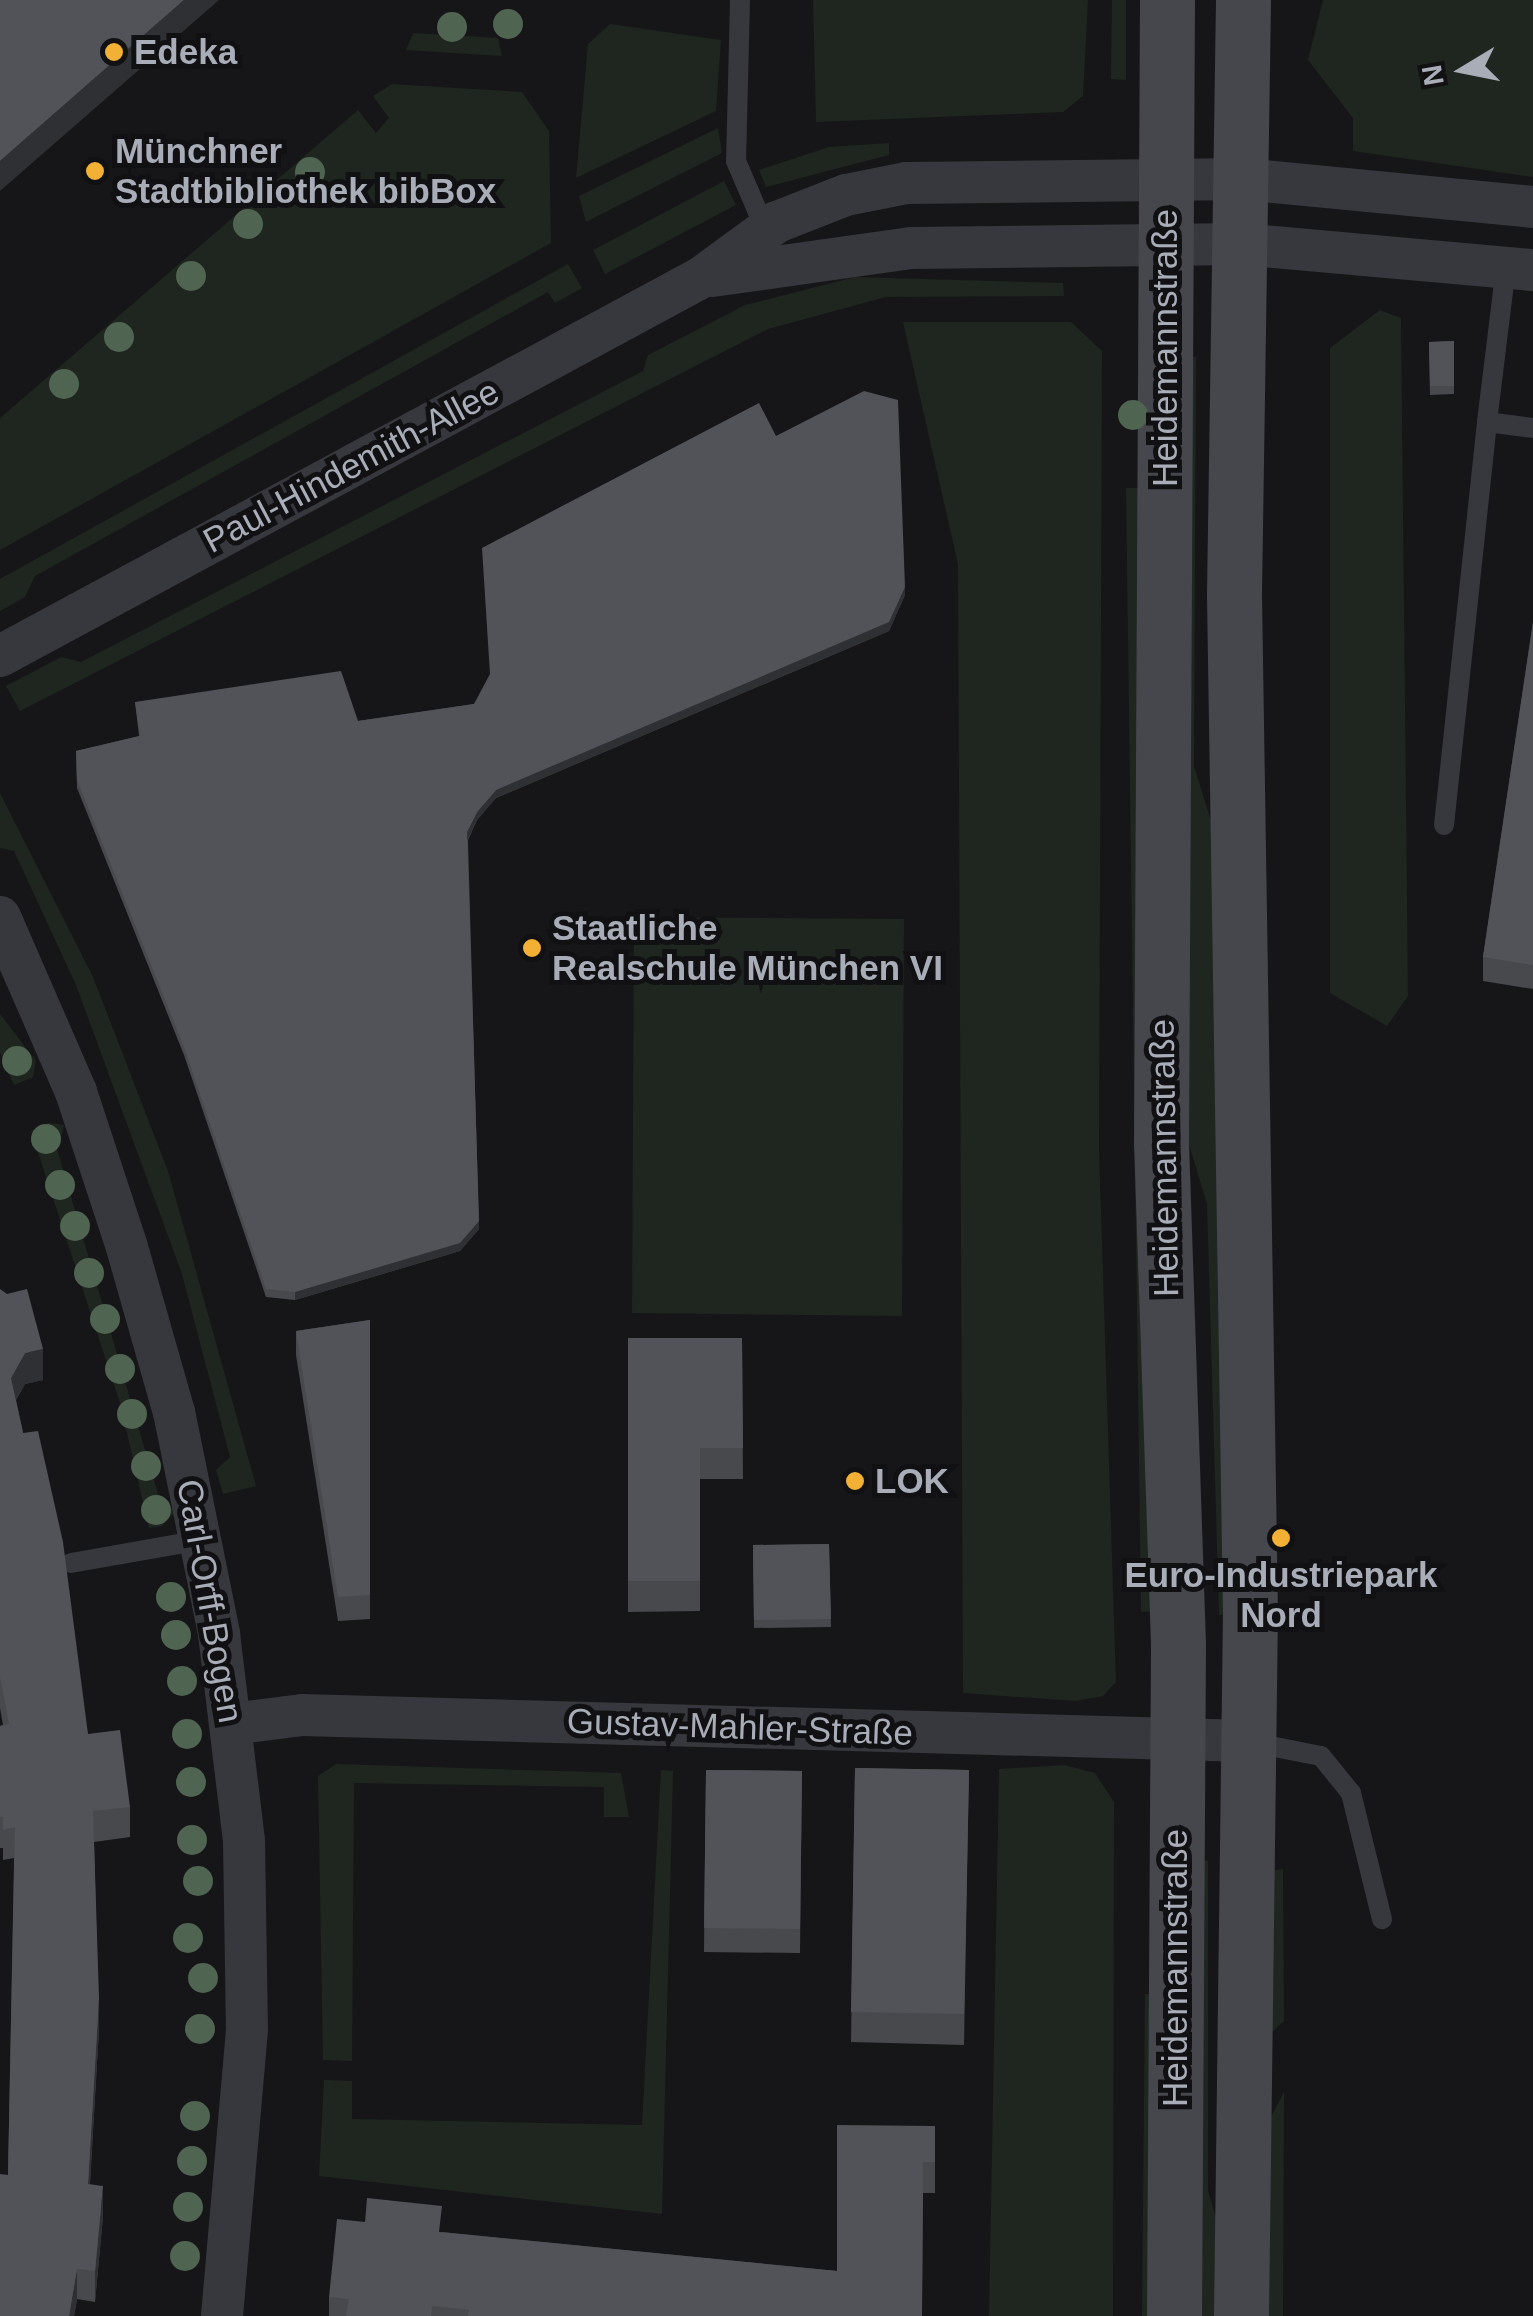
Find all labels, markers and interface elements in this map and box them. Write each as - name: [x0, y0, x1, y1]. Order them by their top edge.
- north arrow: [1413, 20, 1513, 120]
- place label: Edeka: [134, 31, 237, 73]
- marker: Edeka: [103, 41, 125, 63]
- text: N: [1416, 63, 1450, 88]
- place label: Münchner Stadtbibliothek bibBox: [115, 130, 496, 212]
- marker: Münchner Stadtbibliothek bibBox: [84, 160, 106, 182]
- street label: Heidemannstraße: [1144, 209, 1186, 487]
- street label: Paul-Hindemith-Allee: [196, 370, 506, 562]
- place label: Staatliche Realschule München VI: [552, 907, 943, 989]
- marker: Staatliche Realschule München VI: [521, 937, 543, 959]
- street label: Heidemannstraße: [1141, 1019, 1187, 1297]
- place label: LOK: [875, 1460, 949, 1502]
- marker: LOK: [844, 1470, 866, 1492]
- street label: Carl-Orff-Bogen: [168, 1476, 252, 1726]
- marker: Euro-Industriepark Nord: [1270, 1527, 1292, 1549]
- place label: Euro-Industriepark Nord: [1124, 1554, 1438, 1636]
- street label: Gustav-Mahler-Straße: [566, 1700, 914, 1754]
- street label: Heidemannstraße: [1154, 1829, 1196, 2107]

